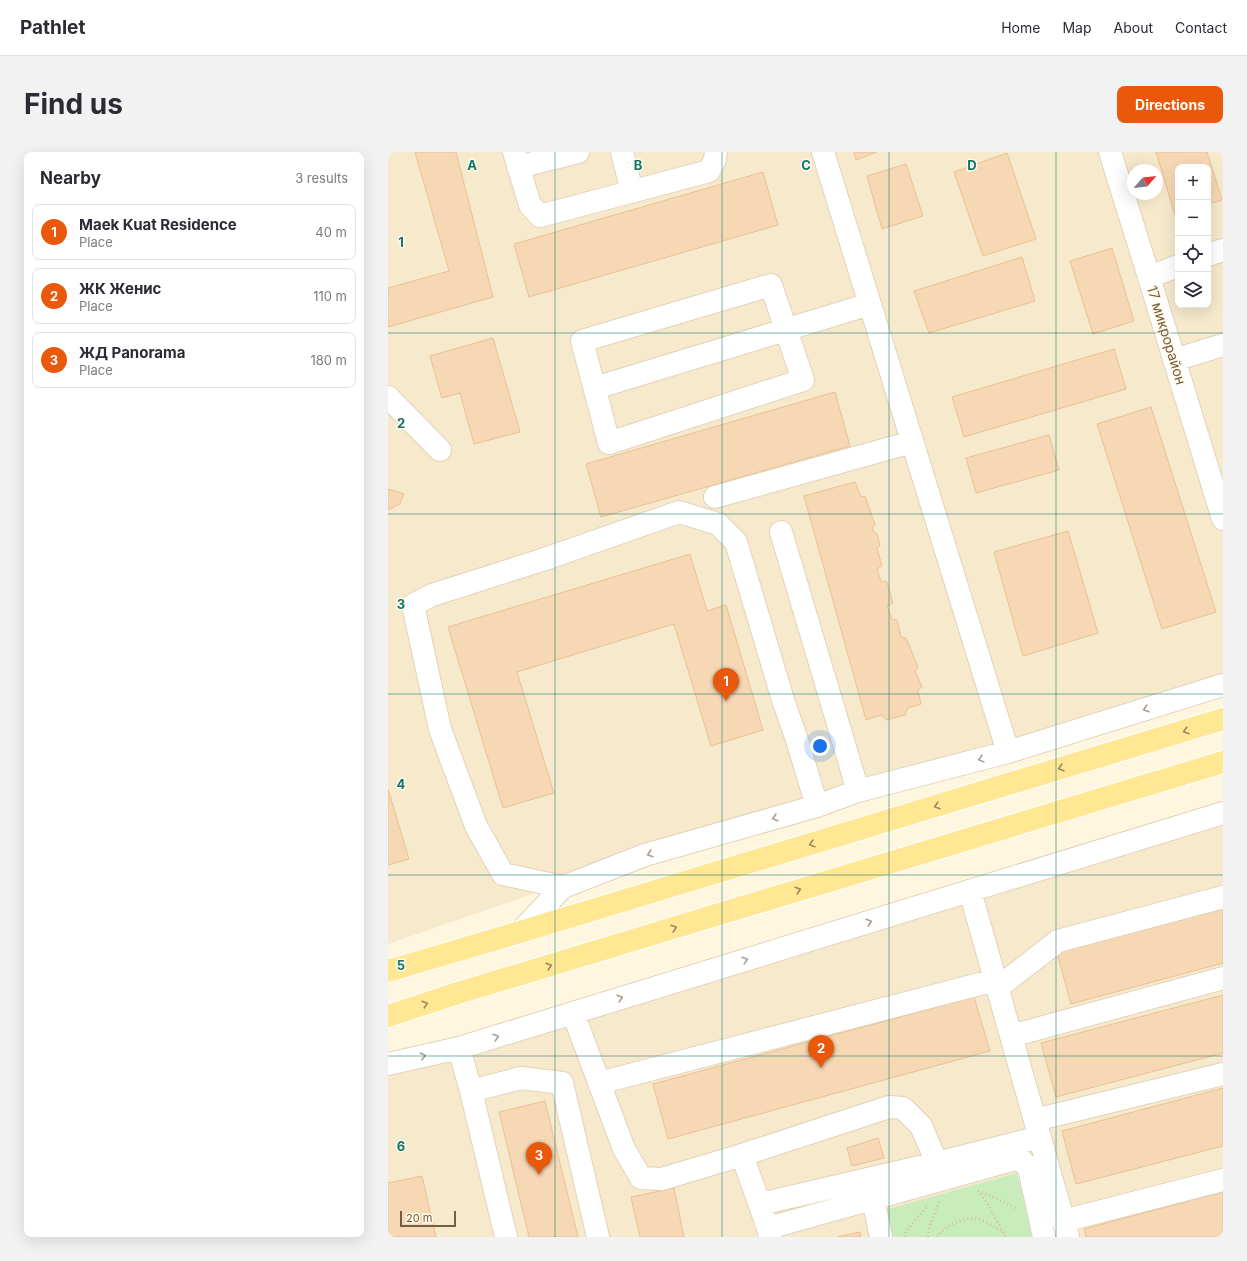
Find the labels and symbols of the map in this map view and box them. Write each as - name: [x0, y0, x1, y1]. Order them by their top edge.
- text: A: [467, 157, 477, 173]
- text: B: [634, 157, 643, 173]
- text: C: [801, 157, 811, 173]
- text: D: [967, 157, 977, 173]
- north arrow: [1127, 164, 1163, 200]
- text: 1: [398, 234, 404, 250]
- street label: 17 микрорайон: [1144, 283, 1190, 387]
- text: 2: [397, 415, 405, 431]
- text: 3: [397, 596, 405, 612]
- pin: 1: [713, 668, 739, 701]
- one-way arrow: [1142, 704, 1149, 713]
- one-way arrow: [1182, 726, 1189, 735]
- your location: [810, 736, 830, 756]
- one-way arrow: [978, 754, 985, 763]
- one-way arrow: [1058, 763, 1065, 772]
- text: 4: [397, 776, 406, 792]
- one-way arrow: [934, 801, 941, 810]
- one-way arrow: [772, 813, 779, 822]
- one-way arrow: [809, 839, 816, 848]
- one-way arrow: [647, 849, 654, 858]
- one-way arrow: [794, 886, 801, 895]
- one-way arrow: [865, 918, 872, 927]
- one-way arrow: [670, 924, 677, 933]
- one-way arrow: [741, 956, 748, 965]
- text: 5: [397, 957, 405, 973]
- one-way arrow: [546, 962, 553, 971]
- one-way arrow: [617, 995, 624, 1003]
- one-way arrow: [421, 1000, 428, 1009]
- one-way arrow: [493, 1033, 500, 1042]
- pin: 2: [808, 1035, 834, 1068]
- one-way arrow: [420, 1053, 427, 1061]
- text: 6: [397, 1138, 405, 1154]
- pin: 3: [526, 1142, 552, 1175]
- scale bar: [400, 1209, 456, 1228]

